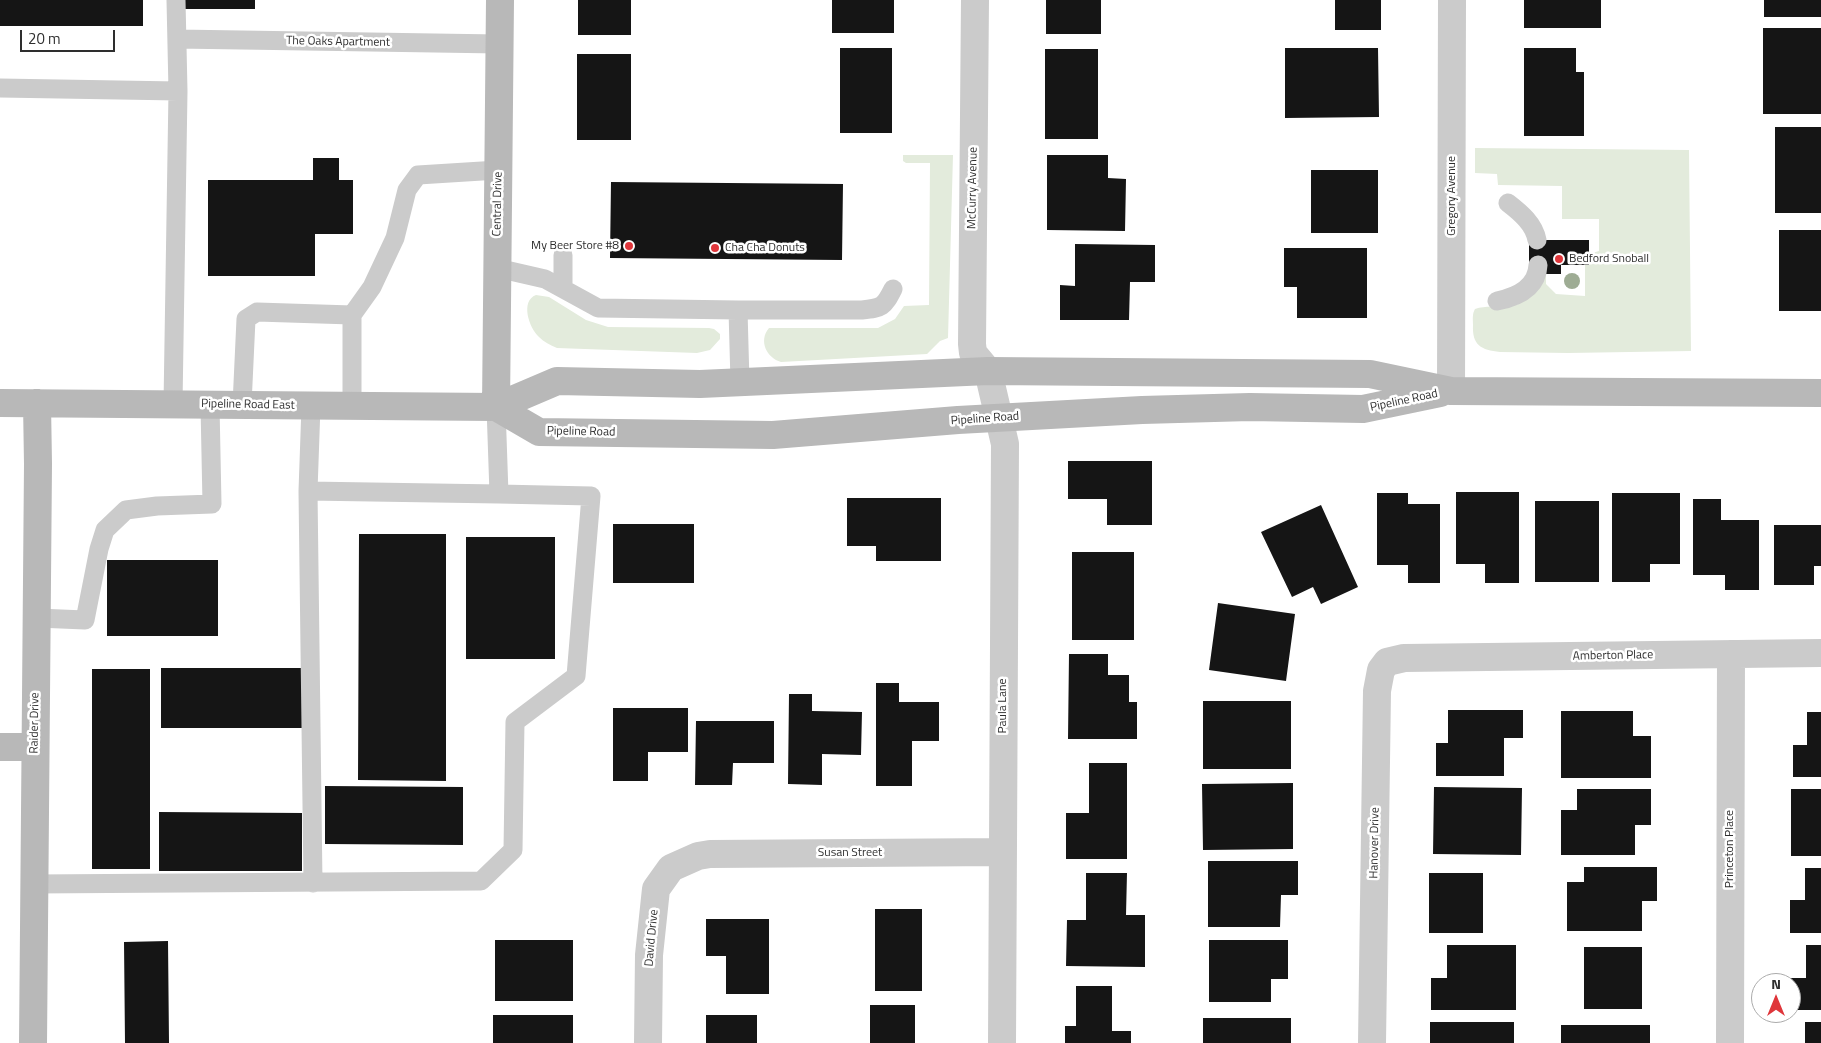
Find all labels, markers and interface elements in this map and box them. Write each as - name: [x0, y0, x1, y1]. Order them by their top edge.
- scale bar: [22, 20, 118, 52]
- text: 20 m: [28, 27, 61, 50]
- street label: The Oaks Apartment: [286, 34, 390, 50]
- street label: McCurry Avenue: [965, 147, 981, 229]
- street label: Gregory Avenue: [1445, 156, 1459, 236]
- street label: Central Drive: [490, 171, 506, 237]
- place label: My Beer Store #8: [531, 239, 619, 253]
- marker: My Beer Store #8: [623, 240, 635, 252]
- place label: Cha Cha Donuts: [725, 241, 805, 255]
- marker: Cha Cha Donuts: [709, 242, 721, 254]
- place label: Bedford Snoball: [1569, 252, 1649, 266]
- marker: Bedford Snoball: [1553, 253, 1565, 265]
- street label: Pipeline Road: [1369, 387, 1439, 415]
- street label: Pipeline Road East: [201, 397, 295, 413]
- street label: Pipeline Road: [950, 409, 1020, 429]
- street label: Pipeline Road: [547, 424, 615, 440]
- street label: Amberton Place: [1573, 648, 1653, 664]
- street label: Paula Lane: [996, 678, 1010, 734]
- street label: Raider Drive: [27, 692, 43, 754]
- street label: Hanover Drive: [1367, 807, 1383, 879]
- street label: Princeton Place: [1723, 810, 1737, 888]
- street label: Susan Street: [818, 846, 882, 860]
- street label: David Drive: [642, 909, 662, 967]
- north arrow: [1751, 973, 1801, 1023]
- text: N: [1771, 973, 1781, 994]

